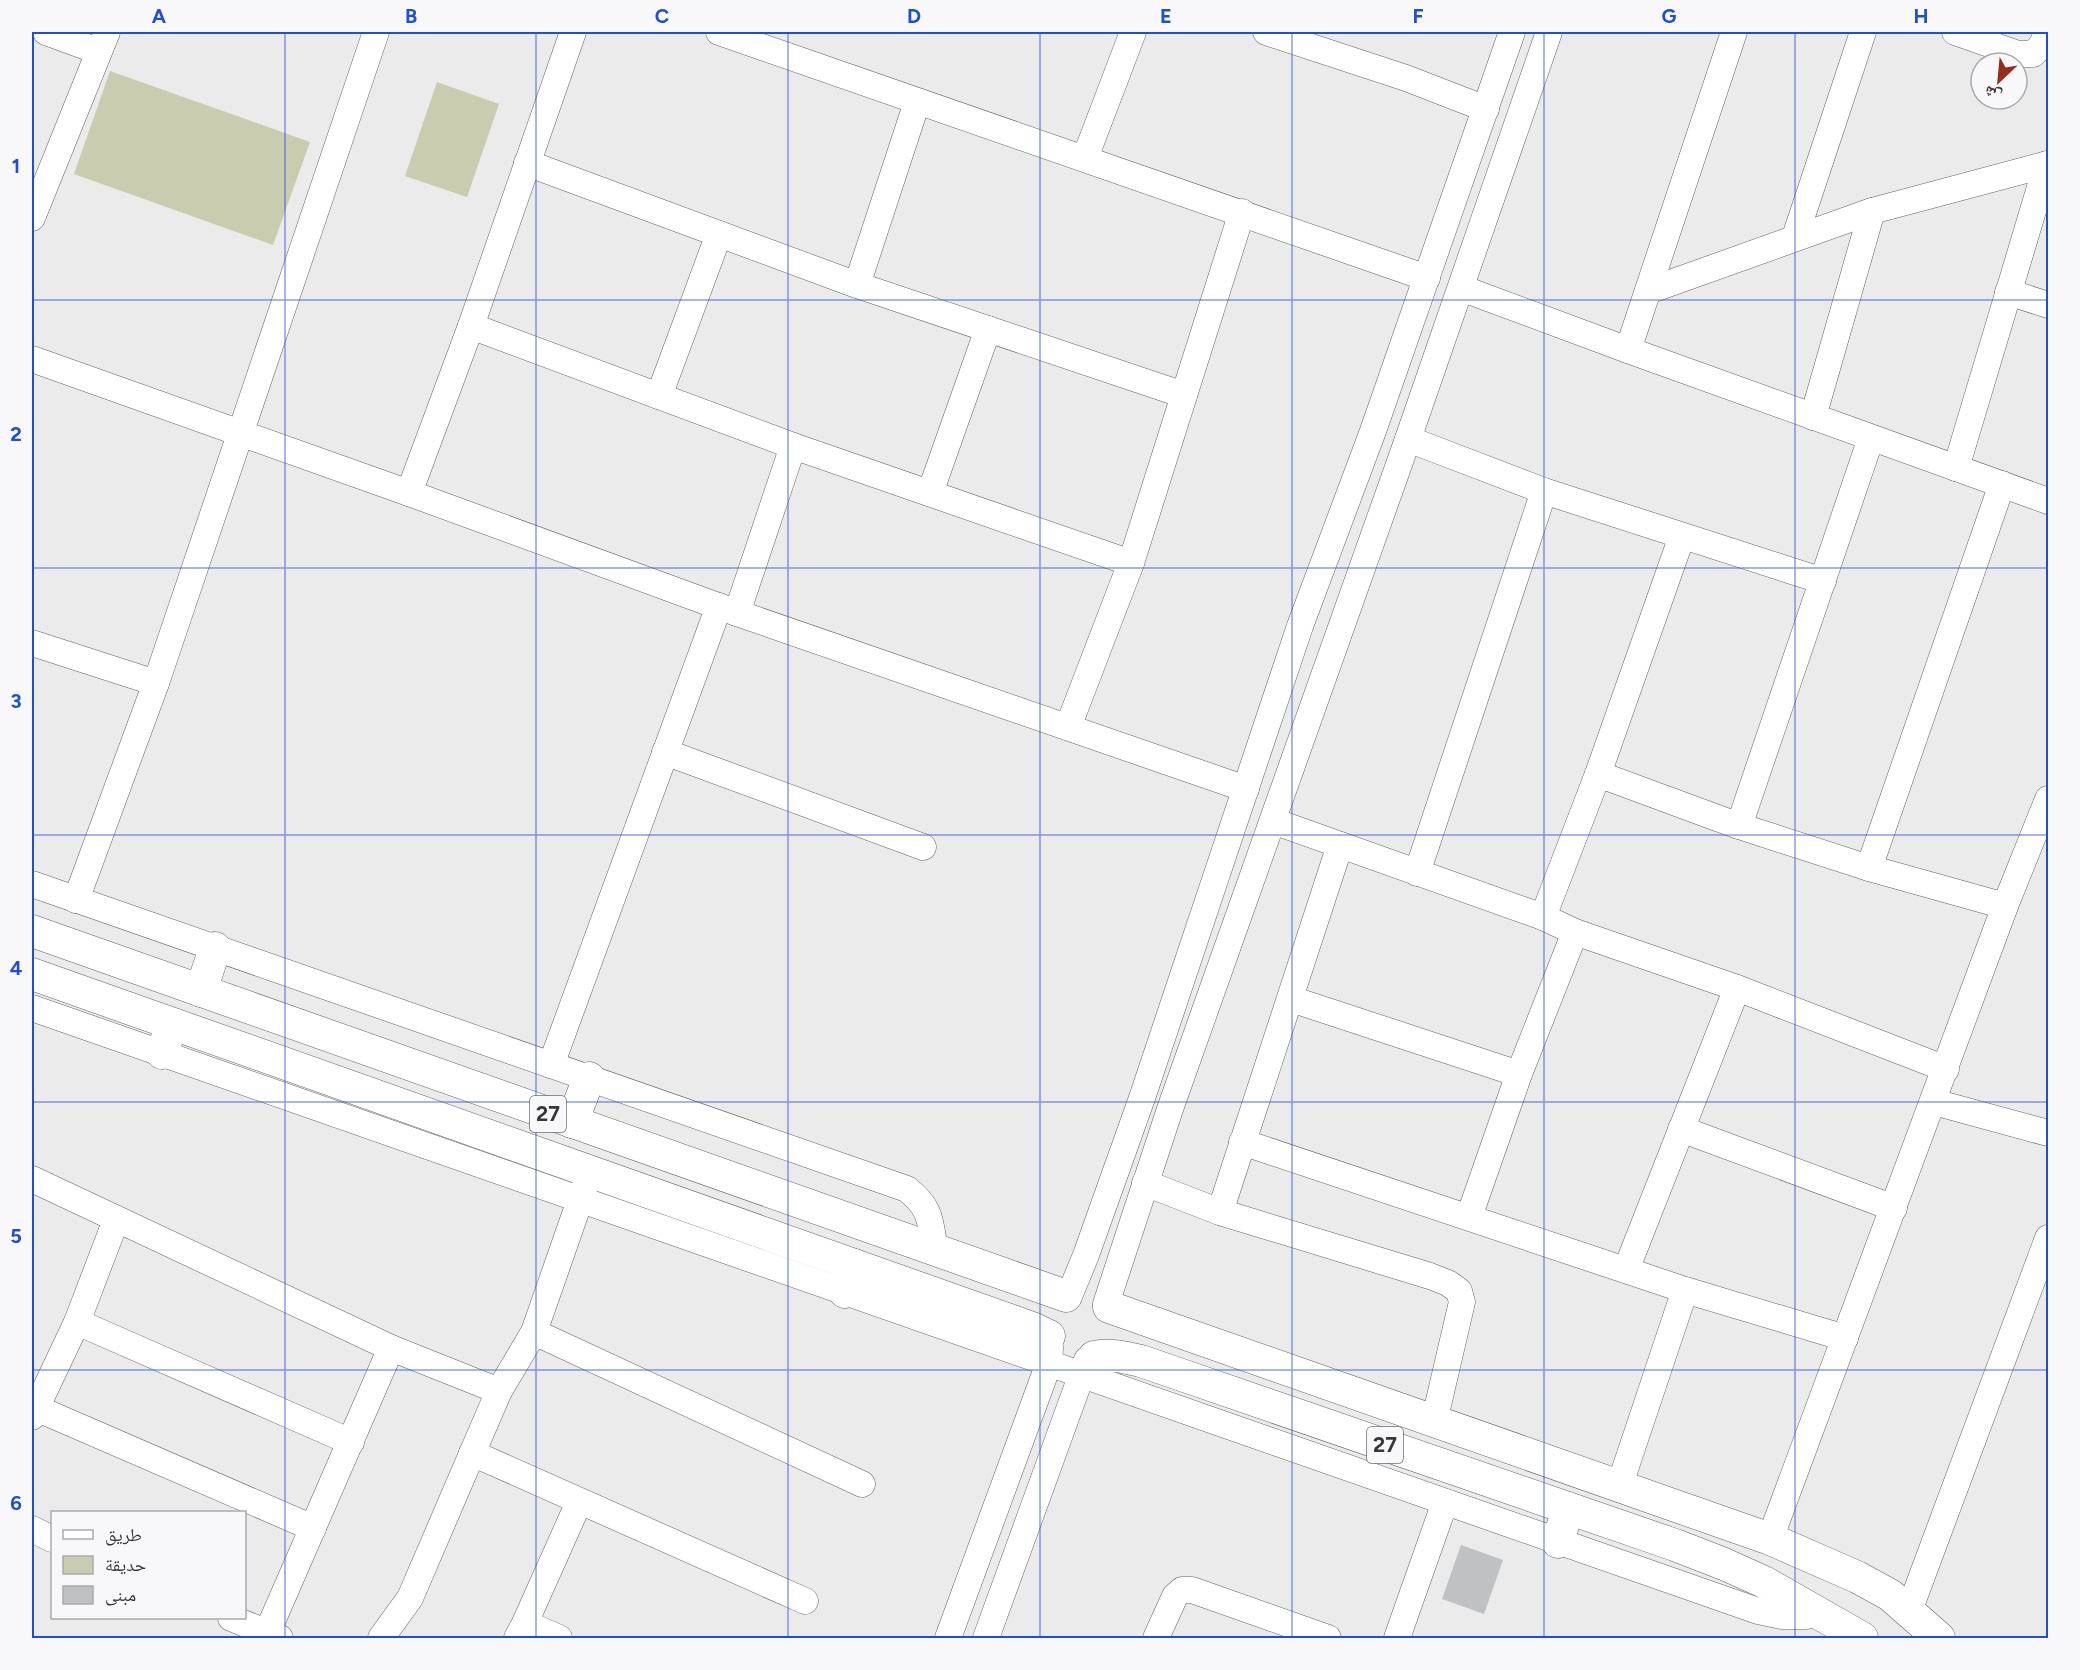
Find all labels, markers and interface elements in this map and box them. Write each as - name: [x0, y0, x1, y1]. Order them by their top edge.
- text: A: [152, 4, 167, 28]
- text: B: [405, 4, 417, 28]
- text: C: [655, 4, 669, 28]
- text: D: [907, 4, 921, 28]
- text: E: [1160, 4, 1172, 28]
- text: F: [1412, 4, 1424, 28]
- text: G: [1662, 4, 1677, 28]
- text: H: [1914, 4, 1929, 28]
- north arrow: [1969, 51, 2029, 111]
- text: ش: [1981, 82, 2004, 106]
- text: 1: [12, 154, 20, 178]
- text: 2: [10, 422, 22, 446]
- text: 3: [10, 689, 22, 713]
- text: 4: [10, 956, 23, 980]
- road number: 27: [530, 1096, 566, 1132]
- text: 5: [10, 1224, 22, 1248]
- road number: 27: [1367, 1427, 1403, 1463]
- text: 6: [10, 1491, 22, 1515]
- legend: [51, 1511, 246, 1619]
- text: طريق: [105, 1524, 142, 1546]
- text: حديقة: [105, 1554, 146, 1576]
- text: مبنى: [105, 1584, 136, 1606]

